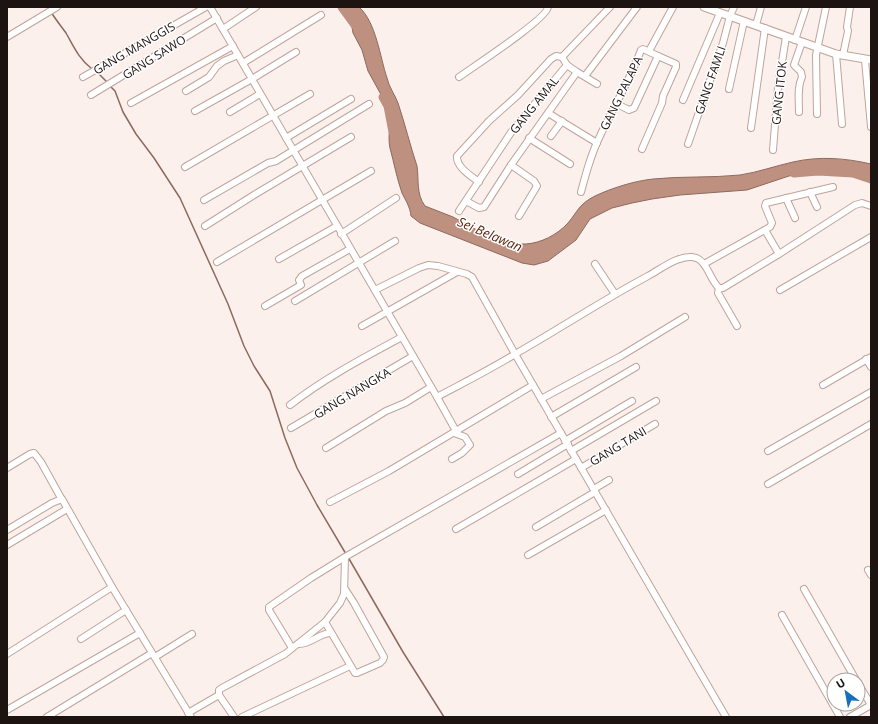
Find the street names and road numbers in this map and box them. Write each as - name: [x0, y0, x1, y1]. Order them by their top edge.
- street label: GANG MANGGIS: [90, 18, 178, 78]
- street label: GANG SAWO: [119, 31, 189, 83]
- street label: GANG FAMLI: [690, 43, 730, 117]
- street label: GANG PALAPA: [596, 53, 646, 133]
- street label: GANG ITOK: [767, 60, 791, 126]
- street label: GANG AMAL: [506, 73, 562, 137]
- street label: GANG NANGKA: [311, 363, 394, 423]
- street label: GANG TANI: [586, 422, 650, 470]

